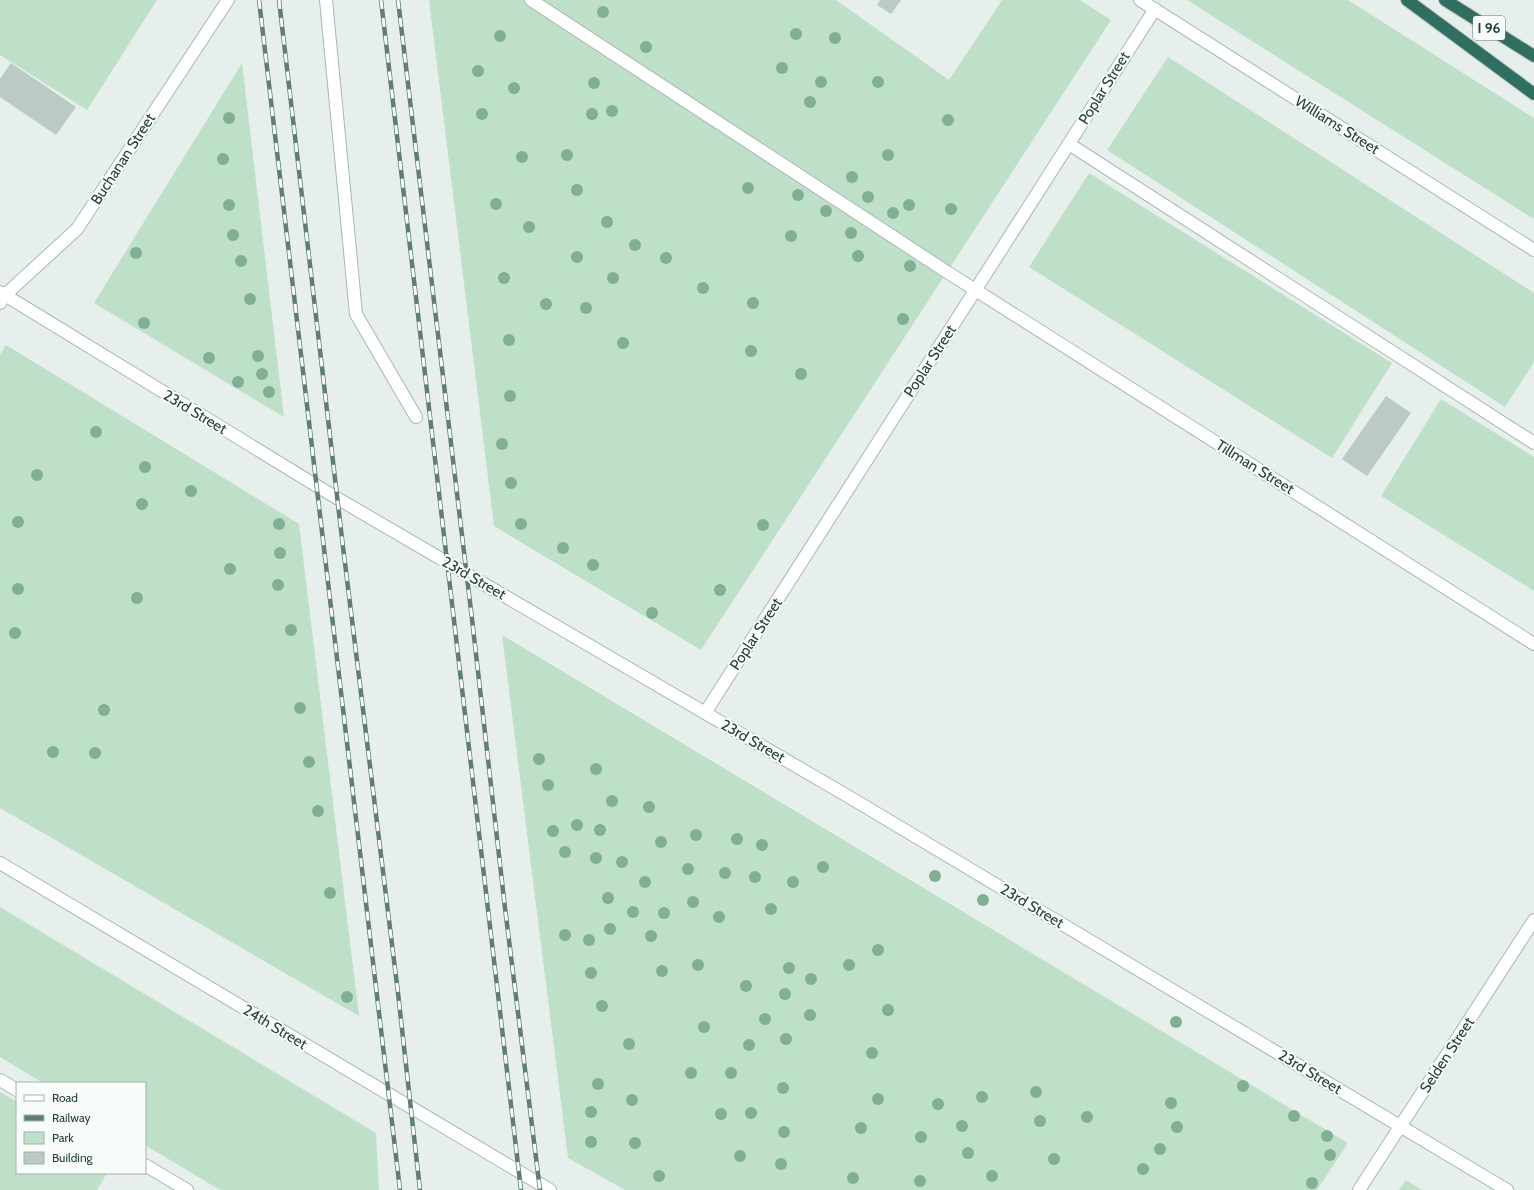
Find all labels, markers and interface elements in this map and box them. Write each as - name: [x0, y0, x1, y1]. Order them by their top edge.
- road number: I 96: [1473, 16, 1505, 40]
- street label: Poplar Street: [1075, 48, 1133, 128]
- street label: Williams Street: [1292, 92, 1382, 158]
- street label: Buchanan Street: [87, 110, 159, 208]
- street label: Poplar Street: [900, 322, 960, 400]
- street label: 23rd Street: [160, 386, 230, 438]
- street label: Tillman Street: [1213, 436, 1297, 498]
- street label: 23rd Street: [439, 553, 509, 603]
- street label: Poplar Street: [726, 595, 786, 673]
- street label: 23rd Street: [718, 716, 788, 766]
- street label: 23rd Street: [997, 880, 1067, 932]
- street label: 24th Street: [240, 1001, 310, 1053]
- street label: Selden Street: [1416, 1014, 1478, 1096]
- street label: 23rd Street: [1275, 1046, 1345, 1098]
- legend: [16, 1082, 146, 1174]
- text: Road: [52, 1090, 78, 1105]
- text: Railway: [52, 1110, 90, 1125]
- text: Park: [52, 1130, 74, 1145]
- text: Building: [52, 1150, 94, 1165]

